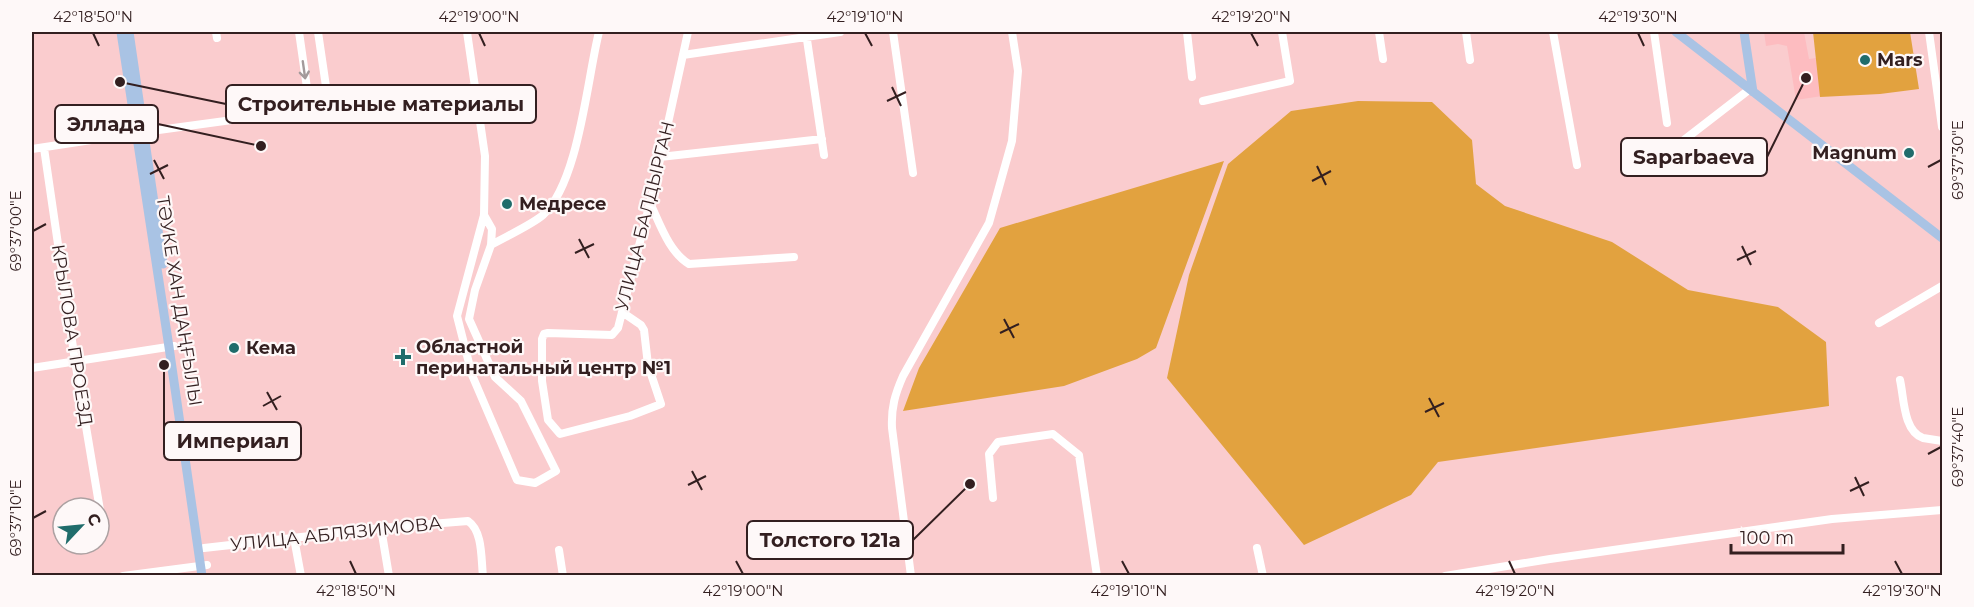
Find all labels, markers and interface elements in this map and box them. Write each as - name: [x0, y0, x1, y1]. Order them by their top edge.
- text: 42°18'50"N: [53, 7, 133, 26]
- text: 42°19'00"N: [439, 7, 519, 26]
- text: 42°19'10"N: [827, 7, 904, 26]
- text: 42°19'20"N: [1211, 7, 1291, 26]
- text: 42°19'30"N: [1598, 7, 1678, 26]
- place label: Mars: [1877, 49, 1923, 71]
- marker: Mars: [1858, 53, 1872, 67]
- one-way arrow: [299, 60, 310, 80]
- callout: Строительные материалы: [226, 85, 536, 123]
- text: Строительные материалы: [238, 92, 524, 116]
- callout: Эллада: [55, 105, 158, 143]
- text: Эллада: [67, 112, 145, 136]
- street label: УЛИЦА БАЛДЫРГАН: [611, 119, 679, 313]
- text: 69°37'30"E: [1948, 120, 1967, 200]
- callout: Saparbaeva: [1621, 138, 1767, 176]
- place label: Magnum: [1812, 142, 1897, 164]
- text: Saparbaeva: [1633, 145, 1755, 169]
- marker: Magnum: [1902, 146, 1916, 160]
- text: 69°37'00"E: [6, 190, 25, 272]
- place label: Медресе: [519, 193, 607, 215]
- street label: ТӘУКЕ ХАН ДАҢҒЫЛЫ: [152, 194, 206, 408]
- marker: Медресе: [500, 197, 514, 211]
- street label: КРЫЛОВА ПРОЕЗД: [47, 243, 97, 427]
- place label: Областной перинатальный центр №1: [416, 336, 671, 379]
- place label: Кема: [246, 337, 296, 359]
- marker: Кема: [227, 341, 241, 355]
- marker: Областной перинатальный центр №1: [394, 348, 412, 366]
- text: 69°37'40"E: [1948, 407, 1967, 487]
- callout: Империал: [164, 422, 301, 460]
- text: Империал: [177, 429, 289, 453]
- text: 69°37'10"E: [6, 479, 25, 557]
- north arrow: [51, 496, 111, 556]
- text: С: [83, 510, 105, 529]
- street label: УЛИЦА АБЛЯЗИМОВА: [229, 512, 443, 556]
- scale bar: [1731, 517, 1844, 555]
- callout: Толстого 121а: [747, 521, 913, 559]
- text: 100 m: [1740, 527, 1794, 549]
- text: Толстого 121а: [759, 528, 901, 552]
- text: 42°18'50"N: [316, 581, 396, 600]
- text: 42°19'00"N: [703, 581, 783, 600]
- text: 42°19'10"N: [1091, 581, 1168, 600]
- text: 42°19'20"N: [1475, 581, 1555, 600]
- text: 42°19'30"N: [1862, 581, 1942, 600]

